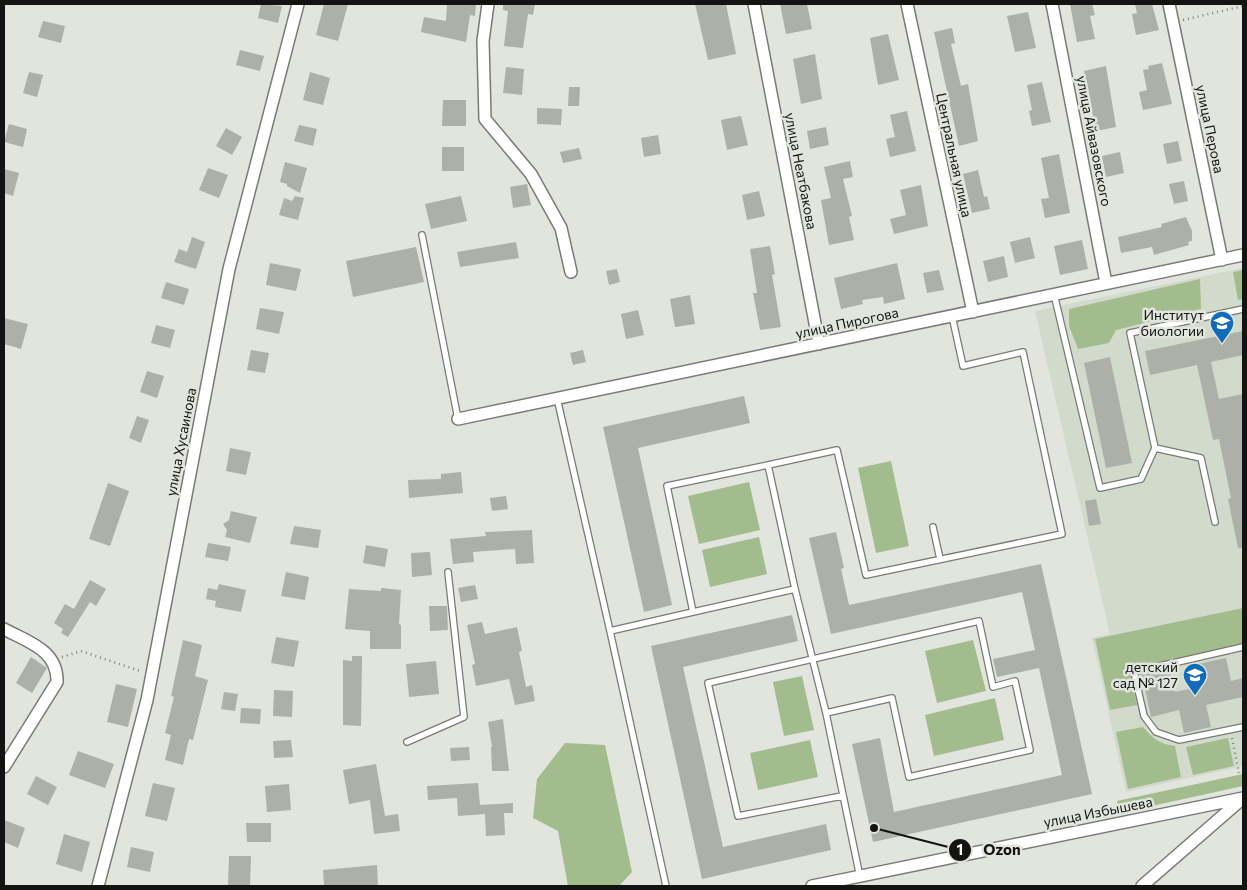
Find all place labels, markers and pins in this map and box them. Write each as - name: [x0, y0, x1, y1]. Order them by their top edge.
- place label: Институт биологии: [1141, 306, 1204, 339]
- school or university icon: Институт биологии: [1209, 310, 1235, 344]
- place label: детский сад № 127: [1113, 658, 1178, 691]
- school or university icon: детский сад № 127: [1182, 662, 1208, 696]
- callout: Ozon: [948, 835, 1030, 865]

